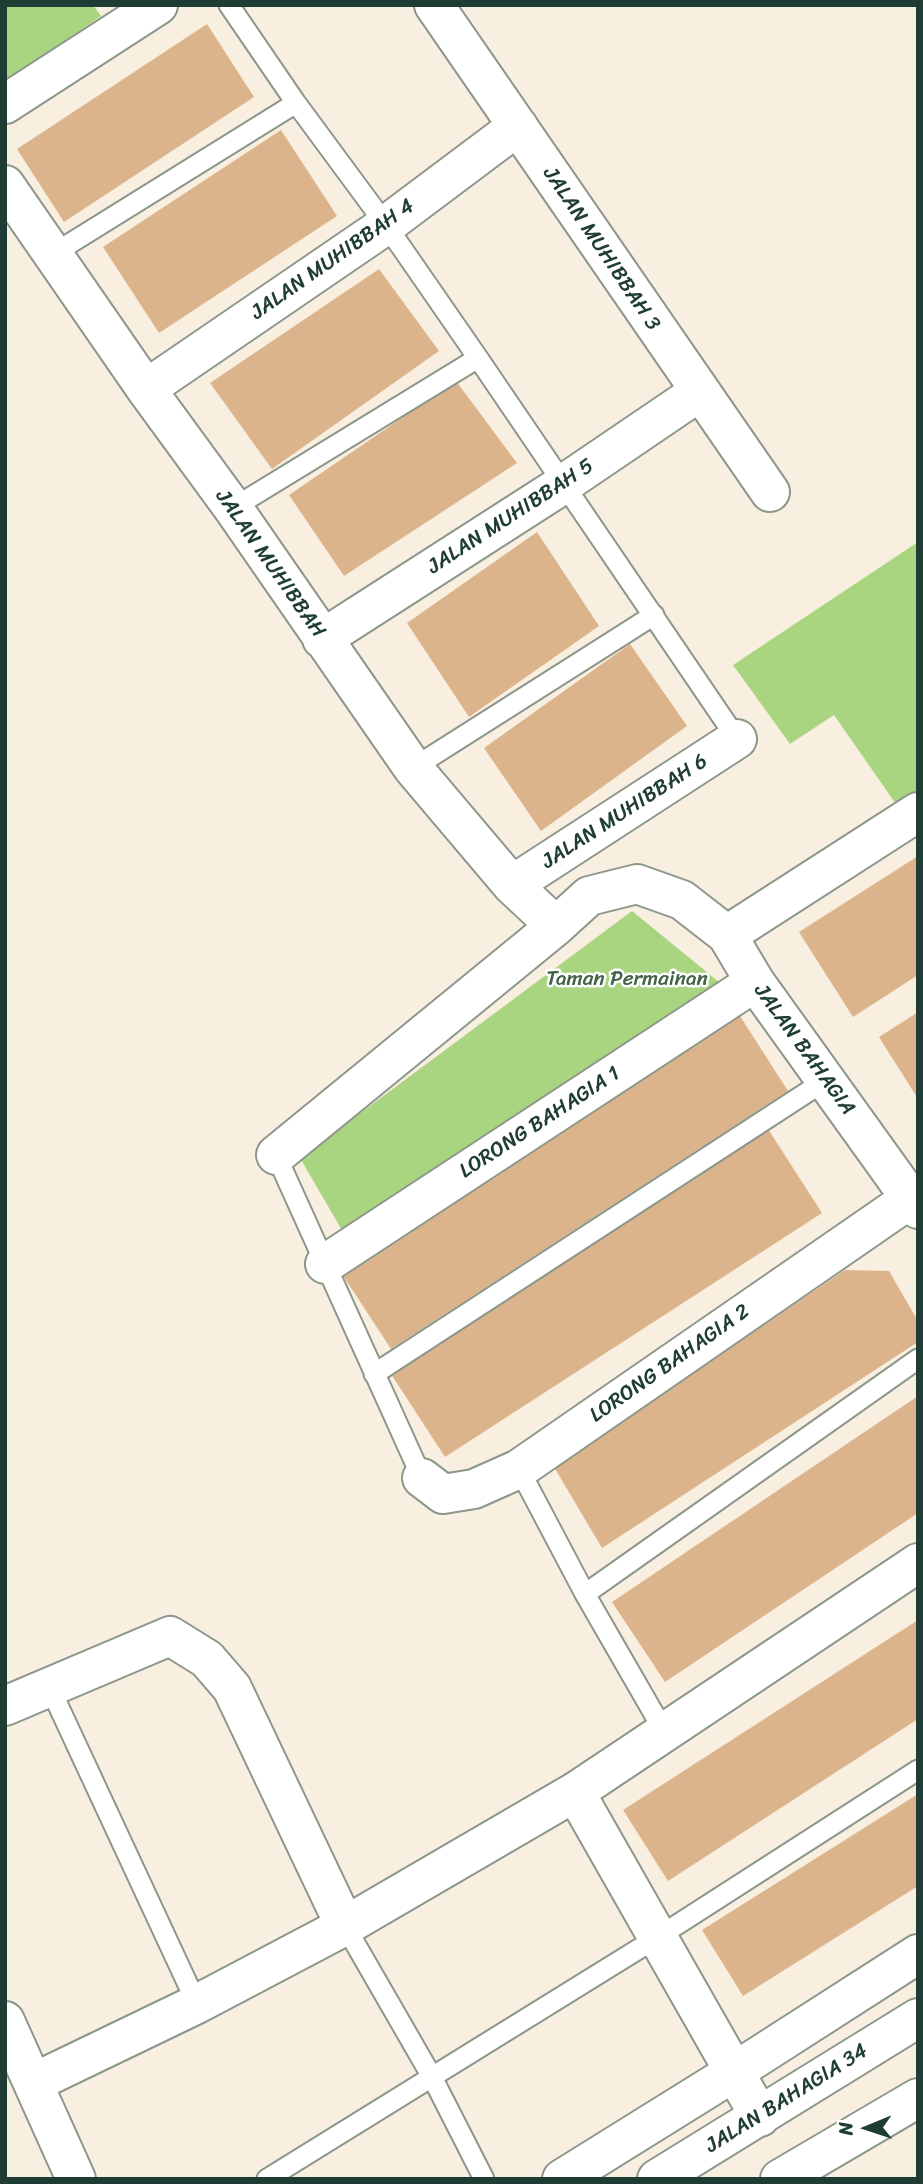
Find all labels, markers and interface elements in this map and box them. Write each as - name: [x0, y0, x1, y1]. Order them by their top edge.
- street label: JALAN MUHIBBAH 3: [537, 162, 665, 336]
- street label: JALAN MUHIBBAH 4: [247, 194, 419, 326]
- street label: JALAN MUHIBBAH 5: [423, 454, 599, 580]
- street label: JALAN MUHIBBAH: [210, 485, 330, 643]
- street label: JALAN MUHIBBAH 6: [538, 749, 712, 875]
- park label: Taman Permainan: [546, 967, 708, 993]
- street label: JALAN BAHAGIA: [748, 979, 860, 1121]
- street label: LORONG BAHAGIA 1: [455, 1062, 625, 1184]
- street label: LORONG BAHAGIA 2: [585, 1299, 755, 1429]
- street label: JALAN BAHAGIA 34: [701, 2039, 873, 2159]
- north arrow: [832, 2093, 902, 2163]

